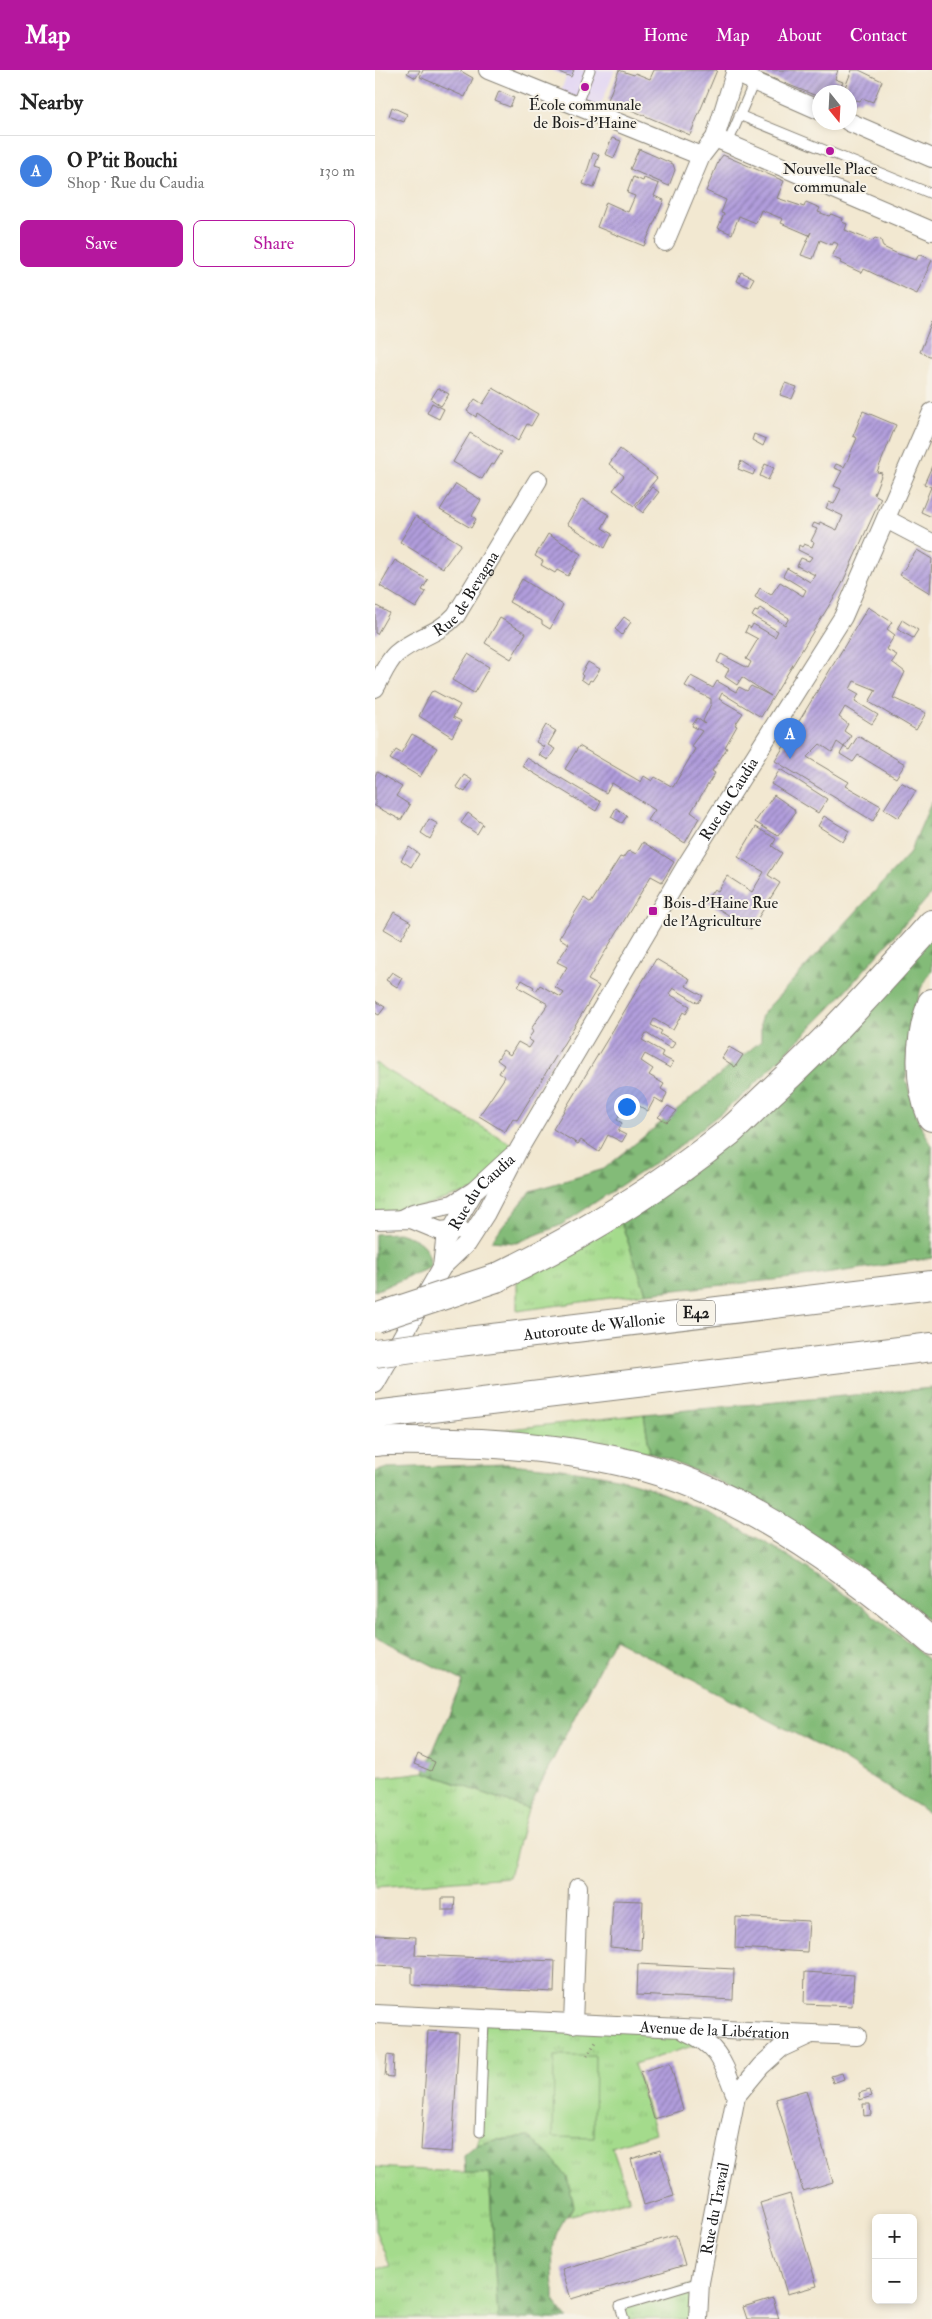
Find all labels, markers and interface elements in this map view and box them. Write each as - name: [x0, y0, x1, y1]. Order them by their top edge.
- text: Map: [25, 20, 70, 51]
- text: Home: [643, 24, 688, 47]
- text: Map: [716, 24, 750, 47]
- text: About: [778, 24, 822, 47]
- text: Contact: [850, 24, 907, 47]
- marker: École communale de Bois-d'Haine: [579, 81, 591, 93]
- north arrow: [812, 85, 857, 130]
- text: Nearby: [20, 89, 83, 116]
- place label: École communale de Bois-d'Haine: [529, 94, 641, 133]
- marker: Nouvelle Place communale: [824, 145, 836, 157]
- text: O P'tit Bouchi: [67, 149, 178, 173]
- place label: Nouvelle Place communale: [783, 159, 878, 197]
- text: A: [31, 161, 41, 181]
- text: 130 m: [319, 161, 355, 181]
- text: Shop · Rue du Caudia: [67, 173, 204, 193]
- button: Save: [20, 220, 183, 267]
- button: Share: [193, 220, 355, 267]
- street label: Rue de Bevagna: [430, 547, 504, 641]
- pin: A: [774, 718, 806, 759]
- street label: Rue du Caudia: [695, 754, 763, 845]
- place label: Bois-d'Haine Rue de l'Agriculture: [663, 893, 778, 931]
- marker: Bois-d'Haine Rue de l'Agriculture: [647, 905, 659, 917]
- your location: [614, 1094, 640, 1120]
- street label: Rue du Caudia: [445, 1149, 519, 1234]
- road number: E42: [677, 1300, 715, 1326]
- street label: Autoroute de Wallonie: [521, 1308, 666, 1345]
- street label: Avenue de la Libération: [638, 2017, 790, 2044]
- street label: Rue du Travail: [697, 2161, 734, 2256]
- map controls: [872, 2214, 917, 2304]
- button: +: [872, 2214, 917, 2259]
- button: −: [872, 2259, 917, 2304]

